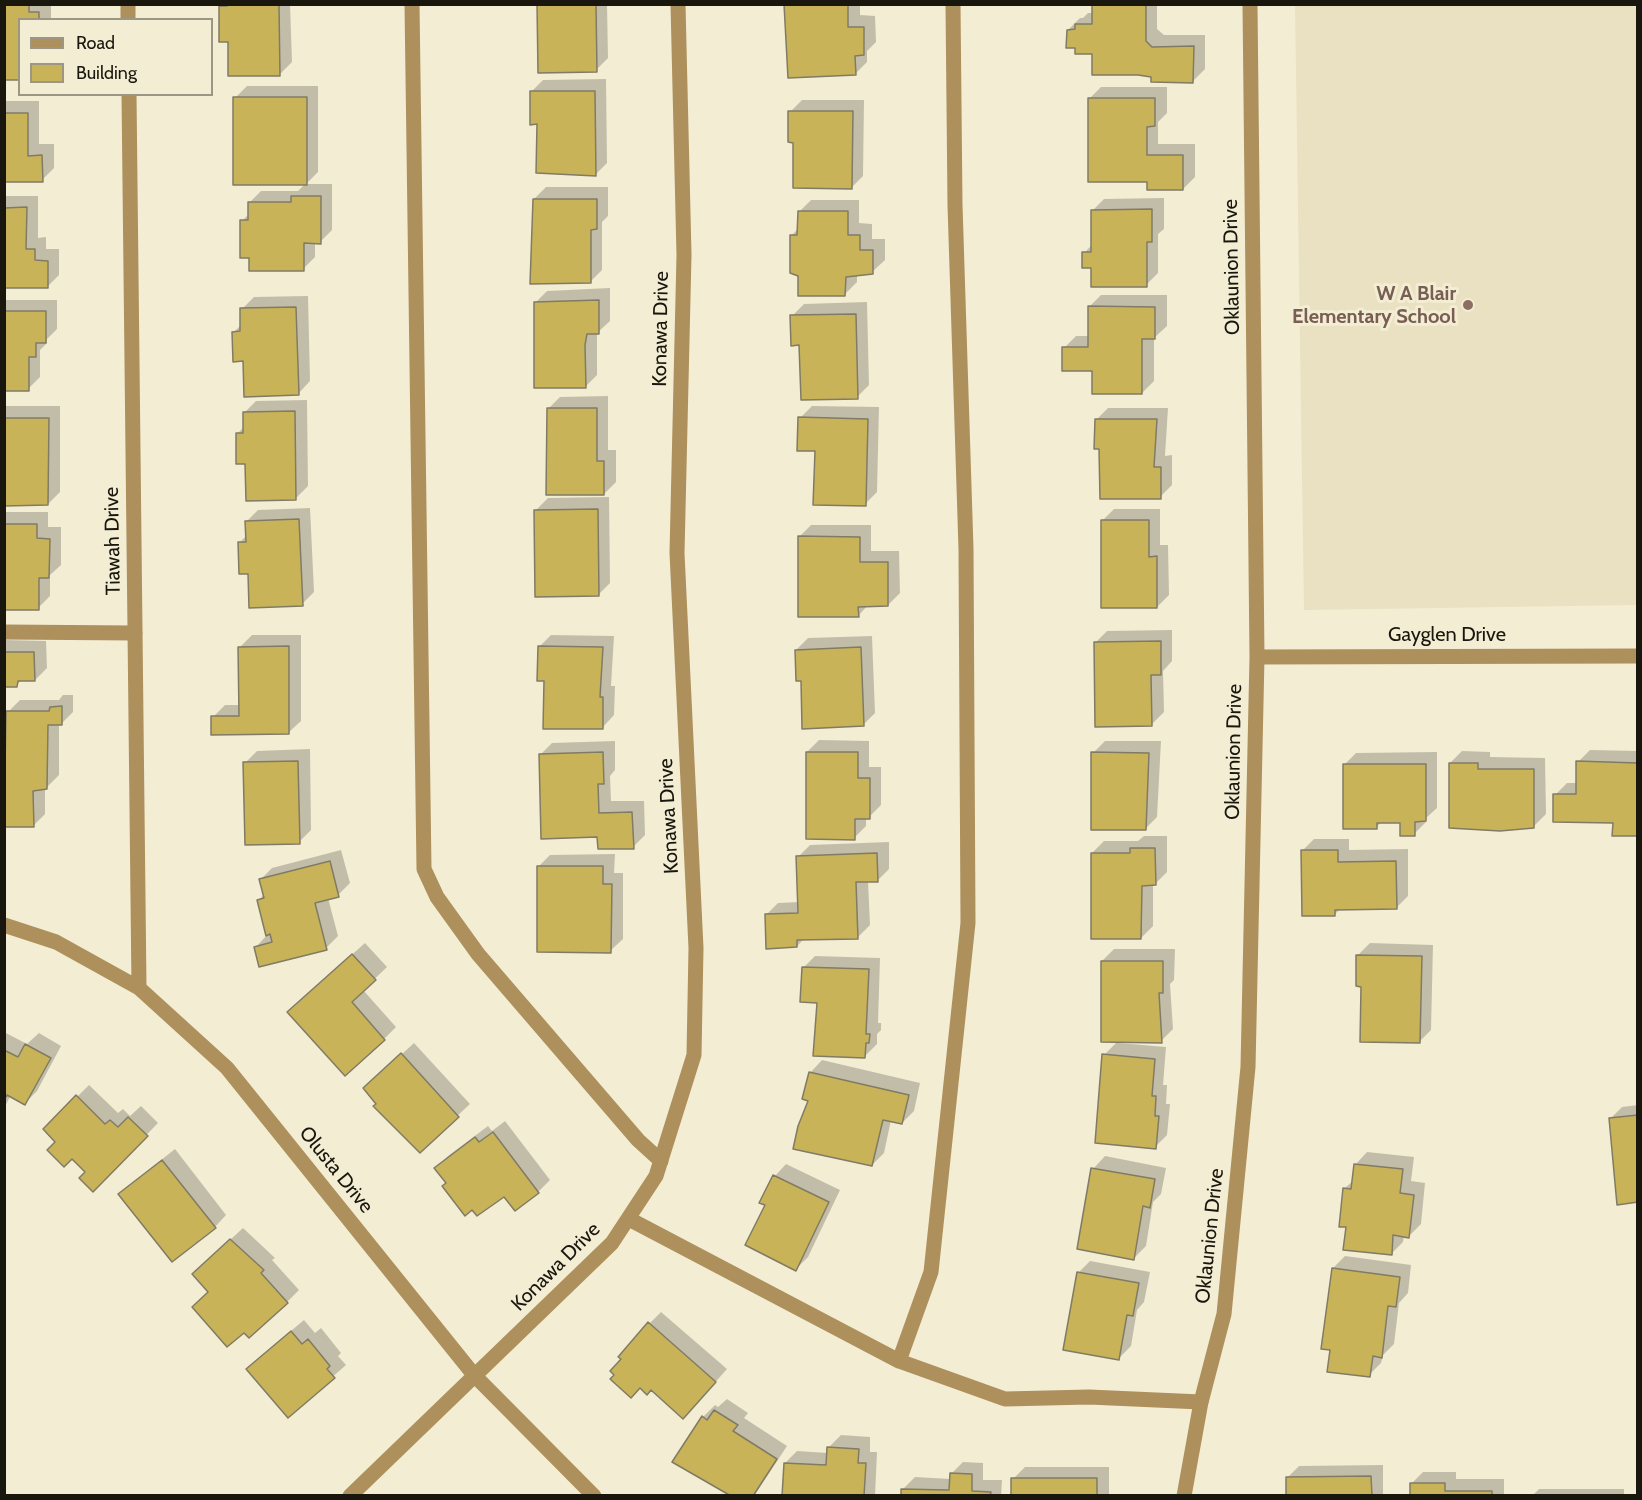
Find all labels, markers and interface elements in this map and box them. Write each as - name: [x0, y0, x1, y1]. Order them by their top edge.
- legend: [18, 18, 213, 96]
- text: Road: [76, 32, 115, 54]
- text: Building: [76, 62, 137, 84]
- street label: Oklaunion Drive: [1219, 199, 1245, 335]
- street label: Konawa Drive: [648, 271, 674, 387]
- place label: W A Blair Elementary School: [1292, 282, 1456, 329]
- marker: W A Blair Elementary School: [1461, 298, 1475, 312]
- street label: Tiawah Drive: [100, 487, 126, 595]
- street label: Gayglen Drive: [1388, 623, 1506, 647]
- street label: Oklaunion Drive: [1221, 684, 1247, 820]
- street label: Konawa Drive: [654, 758, 684, 874]
- street label: Olusta Drive: [294, 1122, 378, 1218]
- street label: Oklaunion Drive: [1191, 1167, 1229, 1305]
- street label: Konawa Drive: [507, 1218, 605, 1316]

